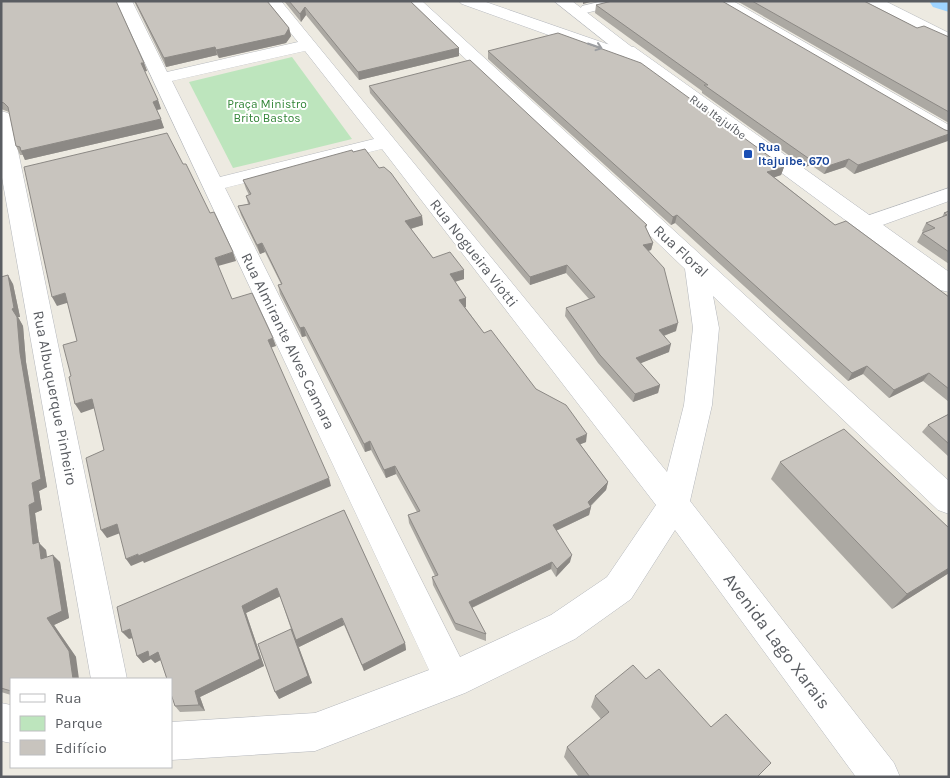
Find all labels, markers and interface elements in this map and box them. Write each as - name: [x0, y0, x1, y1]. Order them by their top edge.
- one-way arrow: [587, 42, 603, 51]
- street label: Rua Itajuíbe: [687, 92, 749, 142]
- park label: Praça Ministro Brito Bastos: [227, 97, 307, 125]
- place label: Rua Itajuibe, 670: [758, 140, 830, 168]
- marker: Rua Itajuibe, 670: [742, 148, 754, 160]
- street label: Rua Nogueira Viotti: [426, 195, 522, 311]
- street label: Rua Floral: [650, 221, 712, 281]
- street label: Rua Almirante Alves Camara: [237, 250, 339, 432]
- street label: Rua Albuquerque Pinheiro: [29, 309, 81, 487]
- street label: Avenida Lago Xarais: [719, 569, 835, 713]
- legend: [10, 678, 172, 768]
- text: Rua: [55, 689, 82, 707]
- text: Parque: [55, 714, 103, 732]
- text: Edifício: [55, 739, 107, 757]

